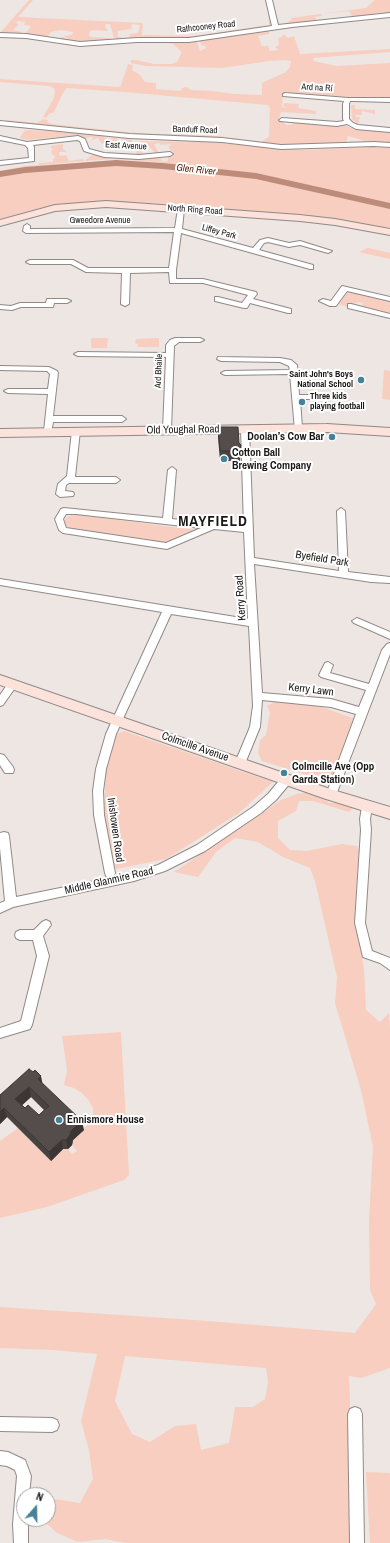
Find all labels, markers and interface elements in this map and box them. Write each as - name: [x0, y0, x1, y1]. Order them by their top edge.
- street label: Rathcooney Road: [176, 19, 236, 35]
- street label: Ard na Rí: [301, 82, 333, 94]
- street label: Banduff Road: [172, 124, 218, 136]
- street label: East Avenue: [105, 140, 147, 152]
- water label: Glen River: [176, 162, 216, 178]
- street label: North Ring Road: [167, 203, 223, 217]
- street label: Gweedore Avenue: [69, 216, 131, 226]
- street label: Liffey Park: [201, 222, 237, 242]
- street label: Ard Bhaile: [153, 354, 165, 388]
- place label: Saint John's Boys National School: [289, 370, 353, 391]
- marker: Saint John's Boys National School: [356, 375, 366, 385]
- place label: Three kids playing football: [310, 392, 365, 413]
- marker: Three kids playing football: [297, 397, 307, 407]
- street label: Old Youghal Road: [146, 423, 220, 437]
- place label: Doolan’s Cow Bar: [247, 430, 324, 444]
- marker: Doolan’s Cow Bar: [327, 432, 337, 442]
- place label: Cotton Ball Brewing Company: [232, 446, 311, 472]
- marker: Cotton Ball Brewing Company: [219, 454, 229, 464]
- district label: MAYFIELD: [178, 513, 248, 531]
- street label: Byefield Park: [294, 548, 350, 570]
- street label: Kerry Road: [233, 575, 249, 621]
- street label: Kerry Lawn: [288, 681, 334, 699]
- street label: Colmcille Avenue: [160, 729, 230, 765]
- place label: Colmcille Ave (Opp Garda Station): [292, 760, 374, 786]
- marker: Colmcille Ave (Opp Garda Station): [279, 768, 289, 778]
- street label: Inishowen Road: [104, 797, 126, 863]
- street label: Middle Glanmire Road: [63, 864, 155, 898]
- place label: Ennismore House: [67, 1113, 144, 1127]
- marker: Ennismore House: [54, 1115, 64, 1125]
- north arrow: [16, 1487, 56, 1527]
- text: N: [34, 1489, 45, 1504]

